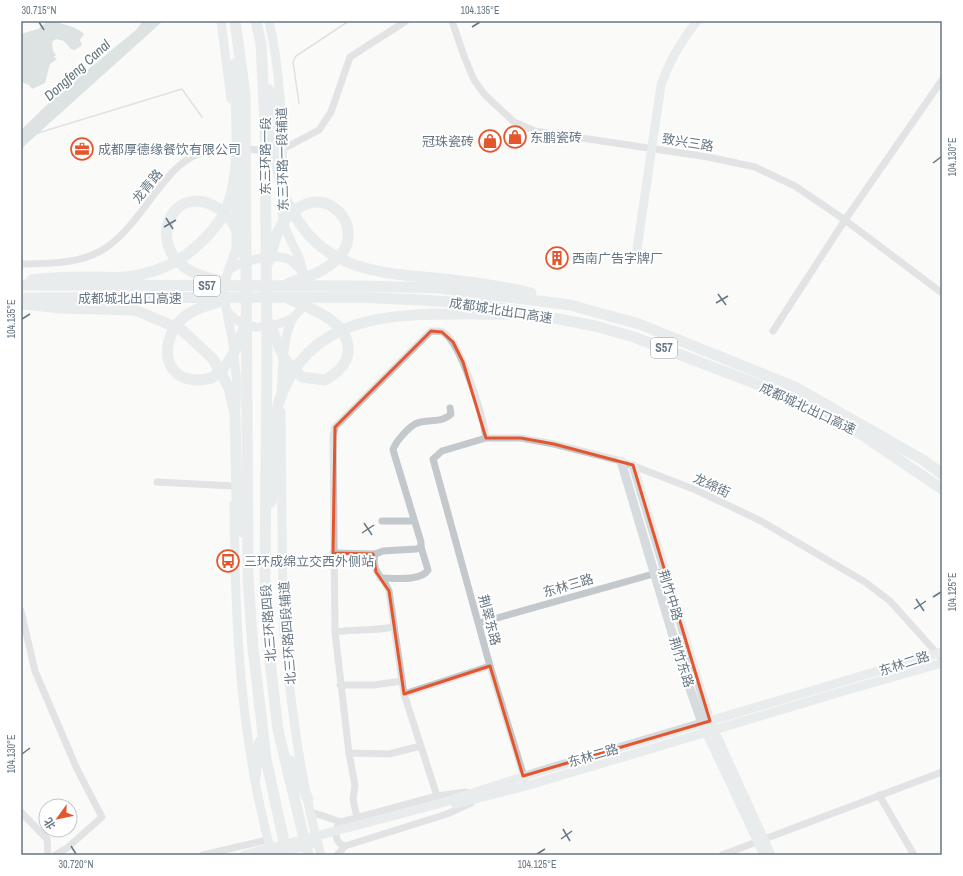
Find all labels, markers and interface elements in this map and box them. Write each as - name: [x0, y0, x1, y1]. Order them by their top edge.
- text: 30.715°N: [22, 4, 57, 17]
- text: 104.135°E: [460, 4, 500, 17]
- water label: Dongfeng Canal: [40, 35, 114, 104]
- street label: 东三环路一段辅道: [273, 107, 292, 211]
- street label: 东三环路一段: [257, 117, 274, 195]
- shop icon: 东鹏瓷砖: [502, 124, 528, 150]
- shop icon: 冠珠瓷砖: [477, 128, 503, 154]
- place label: 东鹏瓷砖: [530, 129, 582, 146]
- street label: 致兴三路: [661, 130, 715, 155]
- place label: 冠珠瓷砖: [422, 133, 474, 150]
- office icon: 成都厚德缘餐饮有限公司: [69, 136, 95, 162]
- text: 104.130°E: [946, 137, 959, 177]
- place label: 成都厚德缘餐饮有限公司: [98, 141, 241, 158]
- street label: 龙青路: [129, 166, 166, 207]
- building icon: 西南广告字牌厂: [544, 245, 570, 271]
- place label: 西南广告字牌厂: [572, 250, 663, 267]
- road number: S57: [194, 276, 220, 296]
- street label: 成都城北出口高速: [78, 290, 182, 307]
- street label: 成都城北出口高速: [448, 294, 554, 327]
- text: 104.135°E: [5, 299, 18, 339]
- road number: S57: [651, 338, 677, 358]
- street label: 成都城北出口高速: [757, 379, 859, 438]
- street label: 龙绵街: [691, 470, 733, 501]
- bus stop icon: 三环成绵立交西外侧站: [215, 548, 241, 574]
- place label: 三环成绵立交西外侧站: [244, 553, 374, 570]
- street label: 荆竹中路: [655, 568, 686, 623]
- street label: 东林三路: [541, 570, 595, 601]
- text: 104.125°E: [946, 572, 959, 612]
- street label: 北三环路四段辅道: [275, 580, 300, 685]
- street label: 北三环路四段: [257, 583, 280, 662]
- street label: 荆翠东路: [475, 593, 504, 647]
- street label: 荆竹东路: [665, 635, 698, 690]
- street label: 东林二路: [877, 647, 932, 680]
- text: 104.130°E: [5, 734, 18, 774]
- street label: 东林二路: [566, 740, 620, 771]
- north arrow: [38, 798, 78, 838]
- text: 北: [41, 815, 58, 832]
- text: 30.720°N: [59, 858, 94, 871]
- text: 104.125°E: [517, 858, 557, 871]

